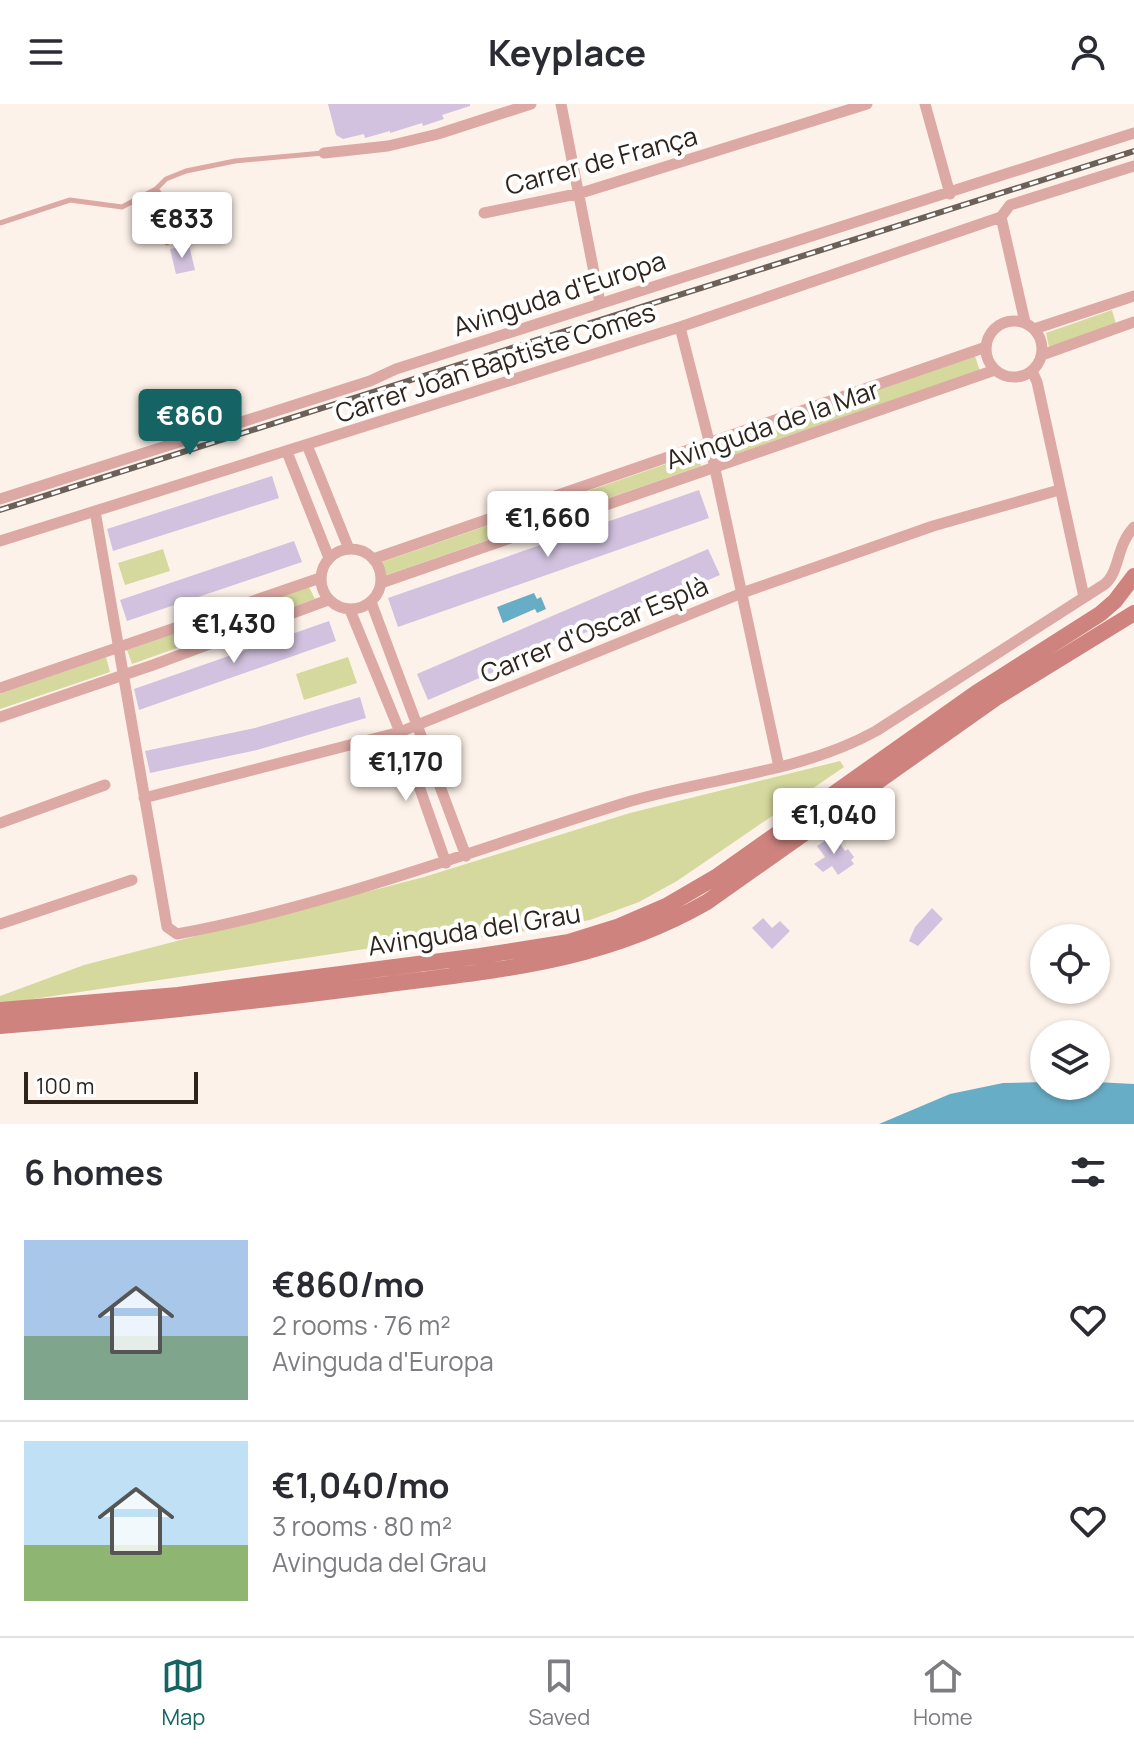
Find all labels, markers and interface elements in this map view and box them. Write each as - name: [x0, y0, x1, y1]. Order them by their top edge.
- text: Keyplace: [488, 28, 646, 77]
- icon: menu: [24, 30, 68, 74]
- icon: person: [1066, 30, 1110, 74]
- street label: Carrer de França: [501, 117, 701, 203]
- pin: €833: [135, 192, 229, 260]
- text: €833: [150, 200, 214, 236]
- street label: Avinguda d'Europa: [448, 242, 670, 344]
- street label: Carrer Joan Baptiste Comes: [330, 293, 660, 431]
- street label: Avinguda de la Mar: [661, 371, 883, 477]
- pin: €860: [143, 389, 237, 457]
- text: €860: [157, 397, 223, 433]
- pin: €1,660: [483, 491, 613, 559]
- text: €1,660: [505, 499, 591, 535]
- street label: Carrer d'Oscar Esplà: [475, 567, 713, 691]
- pin: €1,430: [169, 597, 299, 665]
- text: €1,430: [192, 605, 276, 641]
- pin: €1,170: [341, 735, 471, 803]
- text: €1,170: [368, 743, 444, 779]
- pin: €1,040: [769, 788, 899, 856]
- text: €1,040: [791, 796, 877, 832]
- street label: Avinguda del Grau: [365, 894, 583, 964]
- map controls: [1030, 924, 1110, 1100]
- button: locate: [1030, 924, 1110, 1004]
- button: layers: [1030, 1020, 1110, 1100]
- scale bar: [24, 1068, 198, 1104]
- text: 100 m: [36, 1071, 94, 1101]
- text: 6 homes: [24, 1149, 163, 1195]
- icon: filters: [1066, 1150, 1110, 1194]
- text: €860/mo: [272, 1261, 425, 1307]
- icon: home: [88, 1272, 184, 1368]
- icon: heart: [1066, 1298, 1110, 1342]
- text: 2 rooms · 76 m²: [272, 1307, 451, 1343]
- text: Avinguda d'Europa: [272, 1343, 494, 1379]
- text: €1,040/mo: [272, 1462, 450, 1508]
- icon: home: [88, 1473, 184, 1569]
- icon: heart: [1066, 1499, 1110, 1543]
- text: 3 rooms · 80 m²: [272, 1508, 452, 1544]
- text: Avinguda del Grau: [272, 1544, 487, 1580]
- tab: Map: [161, 1654, 205, 1732]
- tab: Saved: [528, 1654, 590, 1732]
- tab: Home: [913, 1654, 973, 1732]

